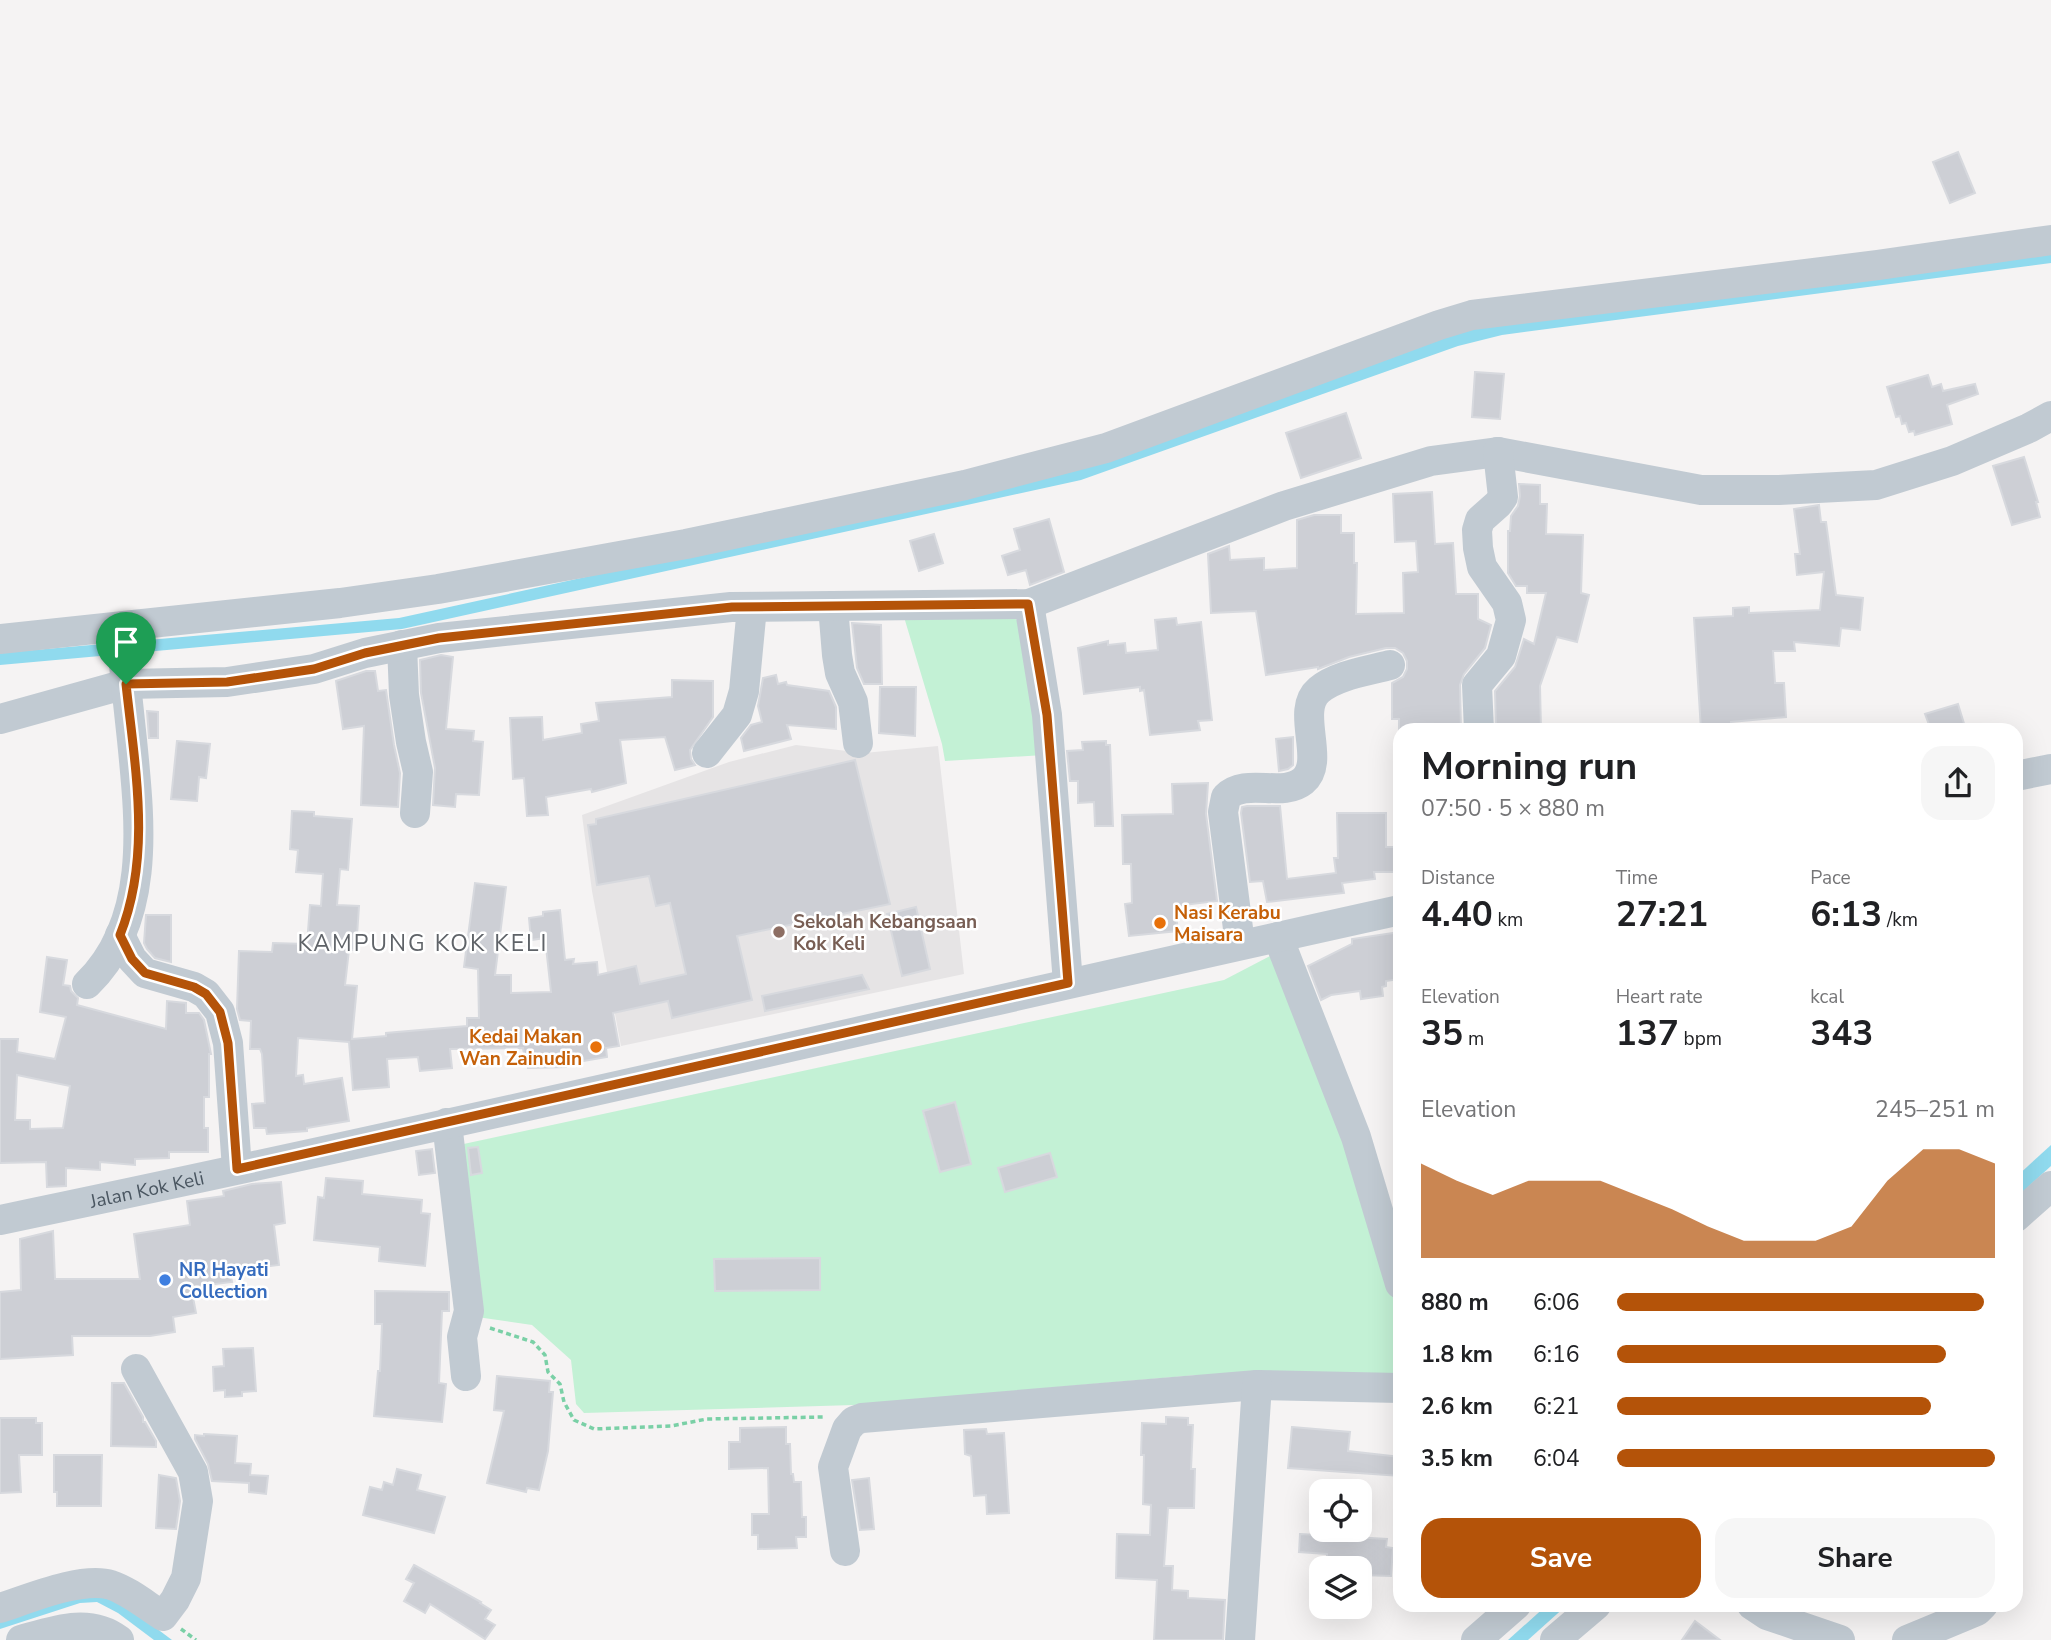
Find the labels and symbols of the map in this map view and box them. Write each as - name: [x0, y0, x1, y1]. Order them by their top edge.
- pin: [96, 612, 156, 684]
- place label: Nasi Kerabu Maisara: [1174, 900, 1281, 948]
- place label: Sekolah Kebangsaan Kok Keli: [793, 909, 977, 957]
- marker: Nasi Kerabu Maisara: [1152, 915, 1168, 931]
- marker: Sekolah Kebangsaan Kok Keli: [771, 924, 787, 940]
- district label: KAMPUNG KOK KELI: [298, 928, 548, 959]
- place label: Kedai Makan Wan Zainudin: [459, 1024, 582, 1072]
- marker: Kedai Makan Wan Zainudin: [588, 1039, 604, 1055]
- street label: Jalan Kok Keli: [87, 1165, 207, 1215]
- place label: NR Hayati Collection: [179, 1257, 269, 1305]
- marker: NR Hayati Collection: [157, 1272, 173, 1288]

